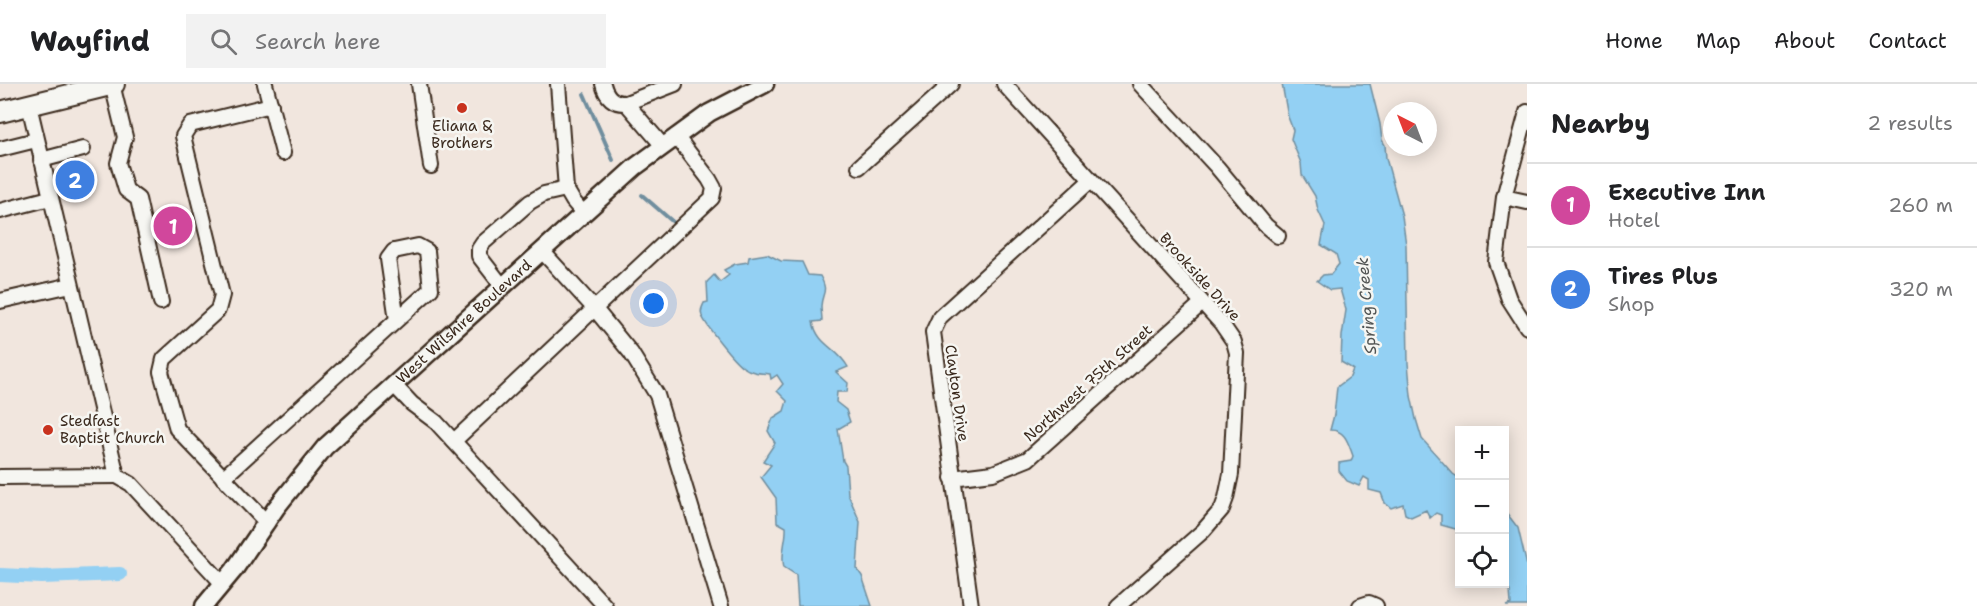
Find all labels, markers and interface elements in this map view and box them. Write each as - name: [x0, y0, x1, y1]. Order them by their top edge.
- search box: [186, 14, 606, 68]
- text: Wayfind: [30, 22, 150, 60]
- icon: search: [207, 25, 240, 58]
- text: Search here: [255, 27, 381, 56]
- text: Home: [1605, 27, 1663, 55]
- text: Map: [1696, 27, 1741, 55]
- text: About: [1774, 27, 1835, 55]
- text: Contact: [1868, 27, 1947, 55]
- marker: Eliana & Brothers: [455, 101, 469, 115]
- north arrow: [1383, 102, 1437, 156]
- text: Nearby: [1551, 106, 1650, 141]
- text: 2 results: [1867, 110, 1953, 136]
- place label: Eliana & Brothers: [431, 116, 493, 153]
- pin: 2: [56, 158, 94, 202]
- text: Executive Inn: [1608, 178, 1765, 207]
- text: 1: [1566, 192, 1575, 218]
- text: 260 m: [1888, 192, 1953, 218]
- pin: 1: [154, 204, 192, 248]
- text: Hotel: [1608, 207, 1660, 233]
- street label: Brookside Drive: [1155, 229, 1245, 325]
- street label: West Wilshire Boulevard: [392, 255, 536, 388]
- water label: Spring Creek: [1352, 257, 1381, 355]
- text: Tires Plus: [1608, 262, 1718, 291]
- text: 2: [1564, 276, 1578, 302]
- text: 320 m: [1889, 276, 1953, 302]
- your location: [639, 289, 668, 318]
- text: Shop: [1608, 291, 1655, 317]
- street label: Northwest 75th Street: [1020, 320, 1156, 446]
- street label: Clayton Drive: [940, 343, 974, 443]
- place label: Stedfast Baptist Church: [60, 411, 165, 448]
- marker: Stedfast Baptist Church: [41, 423, 55, 437]
- map controls: [1455, 426, 1509, 588]
- button: +: [1455, 426, 1509, 480]
- button: −: [1455, 480, 1509, 534]
- button: locate: [1455, 534, 1509, 588]

